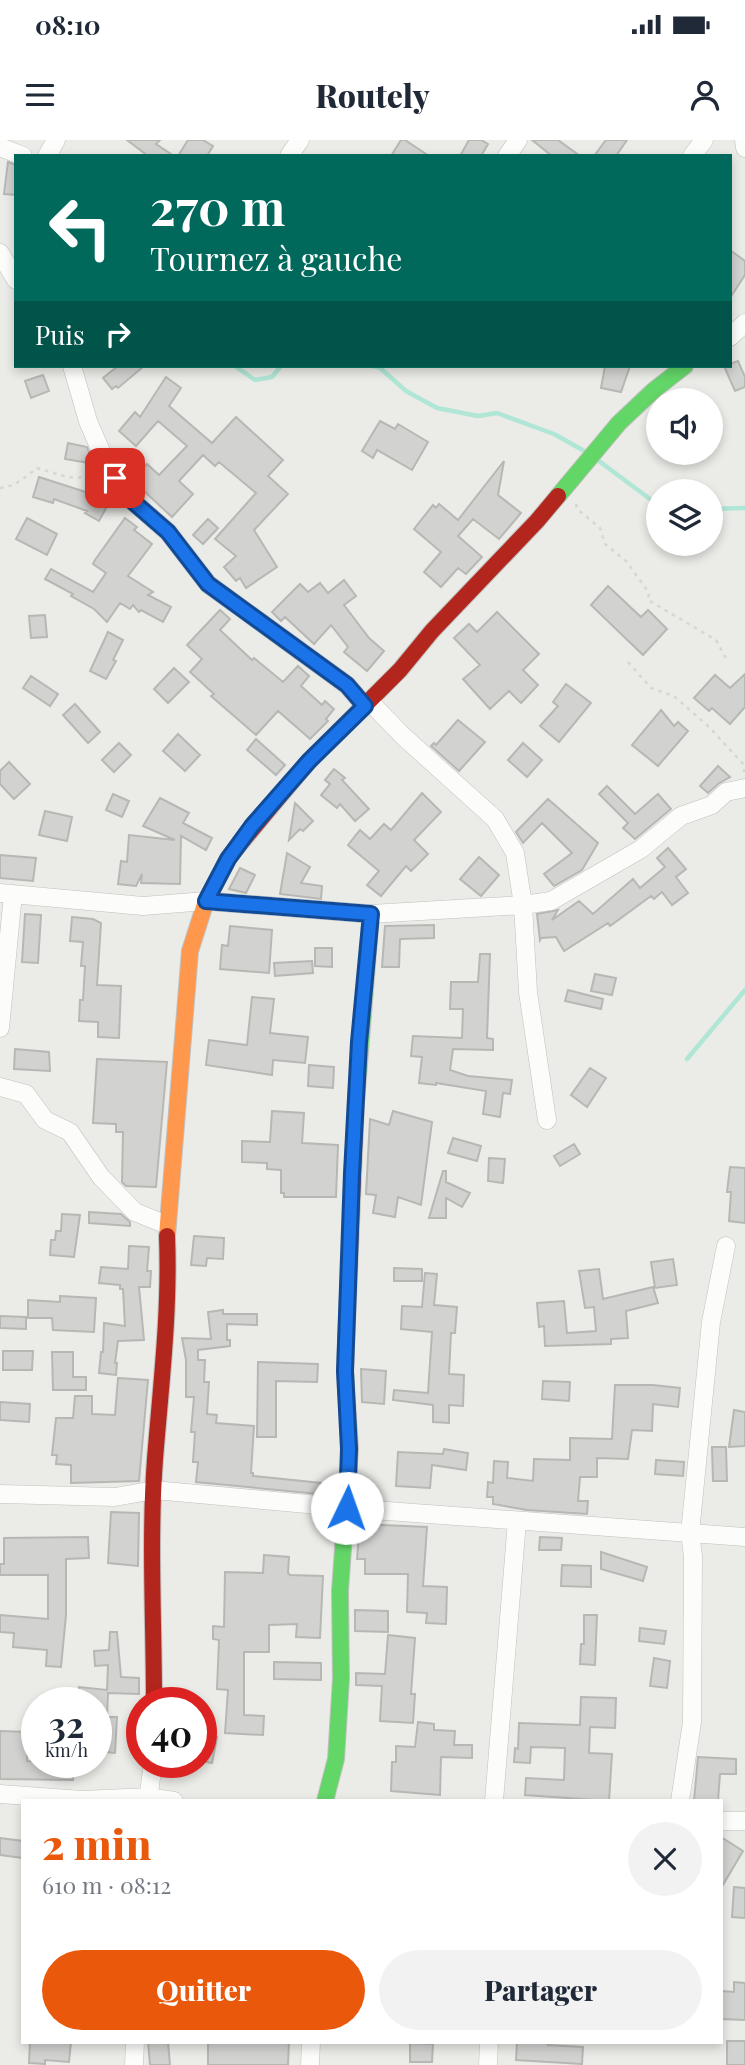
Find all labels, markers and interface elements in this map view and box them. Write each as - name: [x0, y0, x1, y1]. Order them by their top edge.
- text: 08:10: [35, 7, 101, 42]
- text: Routely: [315, 73, 430, 116]
- icon: menu: [21, 76, 59, 114]
- icon: person: [686, 76, 724, 114]
- text: 270 m: [150, 173, 285, 238]
- icon: left: [35, 182, 126, 273]
- text: Tournez à gauche: [150, 236, 403, 279]
- icon: right: [99, 315, 137, 353]
- text: Puis: [35, 317, 85, 352]
- map controls: [646, 388, 723, 556]
- button: sound: [646, 388, 723, 465]
- pin: [85, 448, 145, 508]
- icon: arrive: [96, 459, 134, 497]
- button: layers: [646, 479, 723, 556]
- position arrow: [310, 1471, 384, 1545]
- speed limit sign: 40: [126, 1687, 217, 1778]
- text: 32: [49, 1700, 84, 1747]
- text: km/h: [45, 1738, 88, 1762]
- text: 2 min: [42, 1815, 151, 1871]
- button: close: [628, 1822, 702, 1896]
- text: 610 m · 08:12: [42, 1869, 171, 1900]
- button: Quitter: [42, 1950, 365, 2030]
- button: Partager: [379, 1950, 702, 2030]

